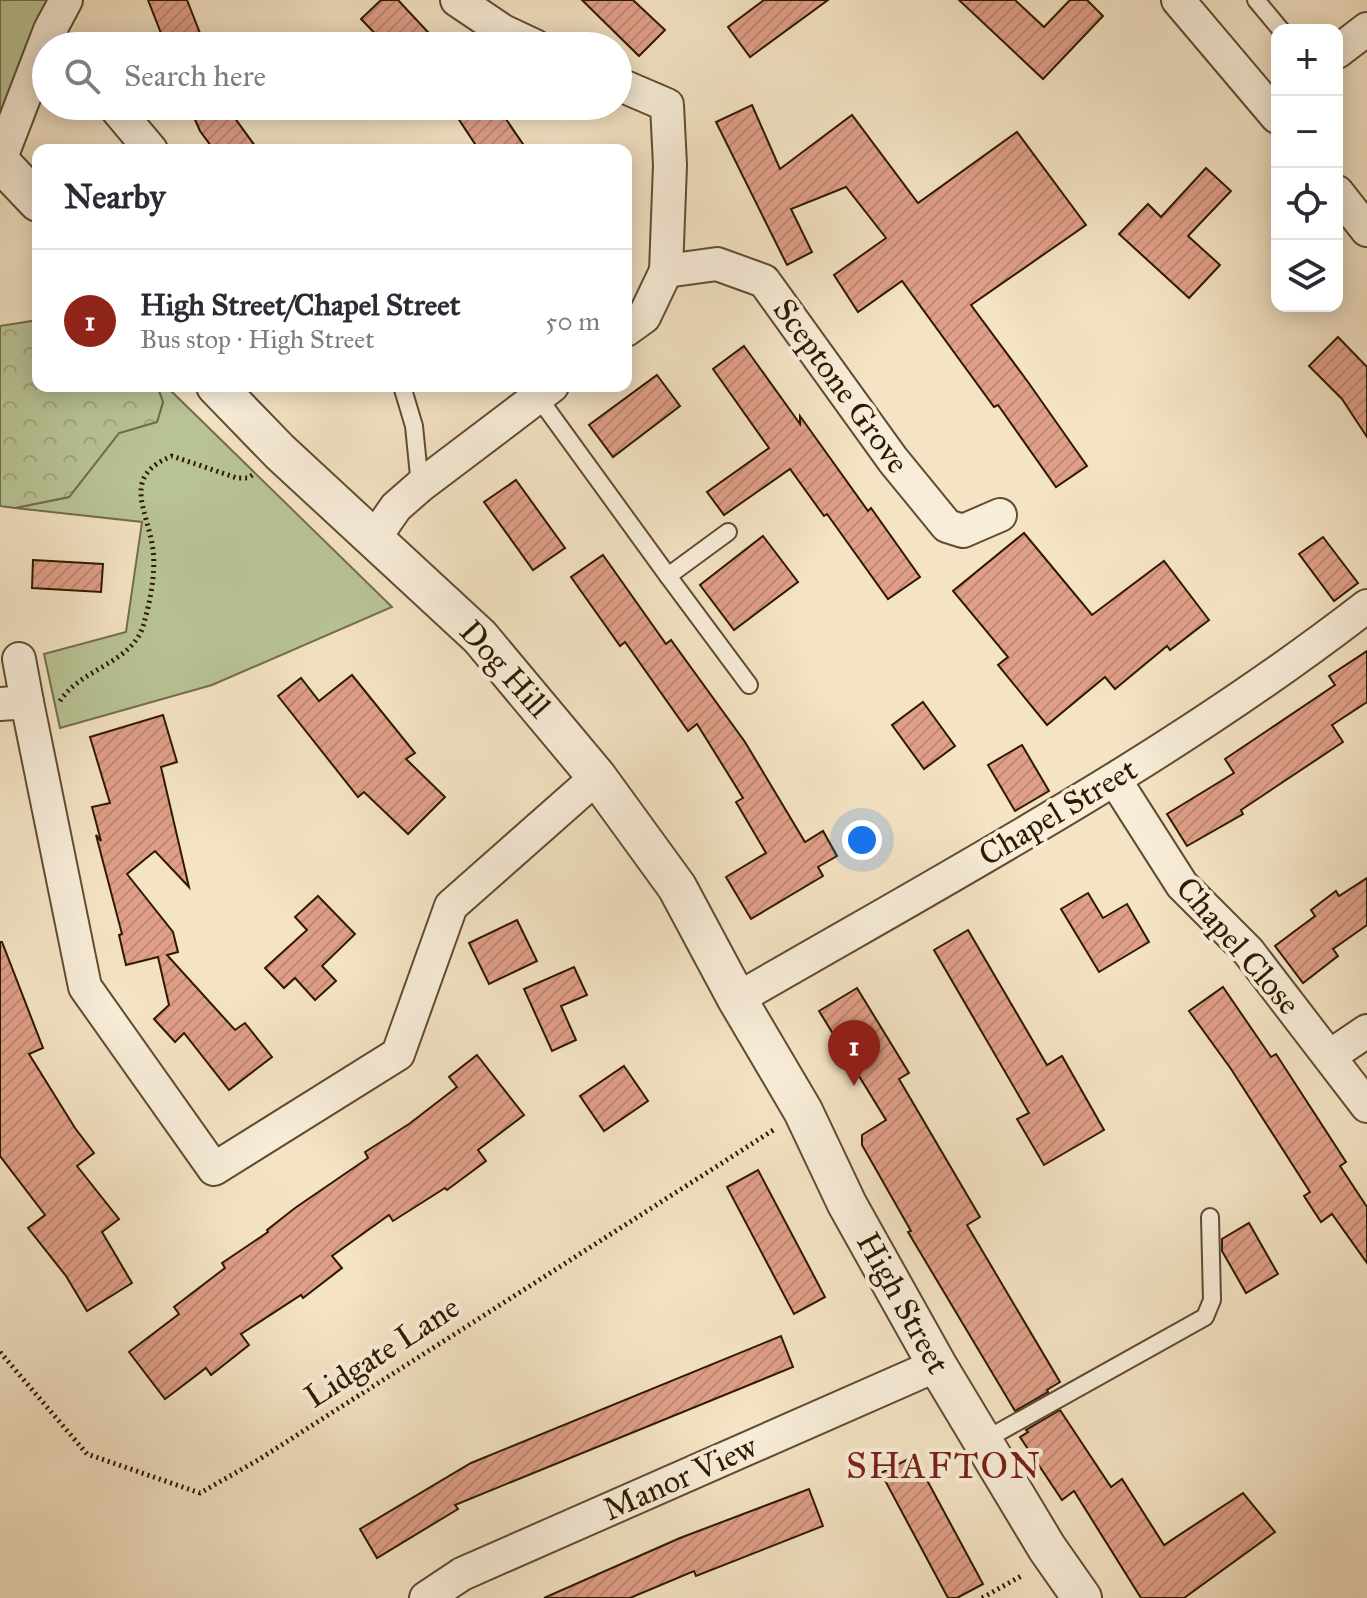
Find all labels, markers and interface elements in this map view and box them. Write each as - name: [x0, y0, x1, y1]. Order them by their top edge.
- map controls: [1271, 24, 1343, 312]
- button: +: [1271, 24, 1343, 96]
- search box: [32, 32, 632, 120]
- icon: search: [60, 54, 104, 98]
- text: Search here: [124, 58, 266, 94]
- button: −: [1271, 96, 1343, 168]
- button: locate: [1271, 168, 1343, 240]
- text: Nearby: [64, 176, 166, 217]
- button: layers: [1271, 240, 1343, 312]
- text: High Street/Chapel Street: [140, 287, 460, 323]
- street label: Sceptone Grove: [765, 291, 917, 481]
- text: 1: [85, 305, 95, 337]
- text: 50 m: [545, 305, 600, 337]
- text: Bus stop · High Street: [140, 323, 374, 355]
- street label: Dog Hill: [451, 612, 559, 726]
- street label: Chapel Street: [972, 750, 1144, 874]
- your location: [842, 820, 882, 860]
- street label: Chapel Close: [1168, 869, 1308, 1023]
- pin: 1: [828, 1020, 880, 1086]
- street label: High Street: [848, 1226, 958, 1380]
- street label: Lidgate Lane: [298, 1288, 466, 1416]
- street label: Manor View: [597, 1426, 764, 1529]
- district label: SHAFTON: [846, 1444, 1042, 1488]

